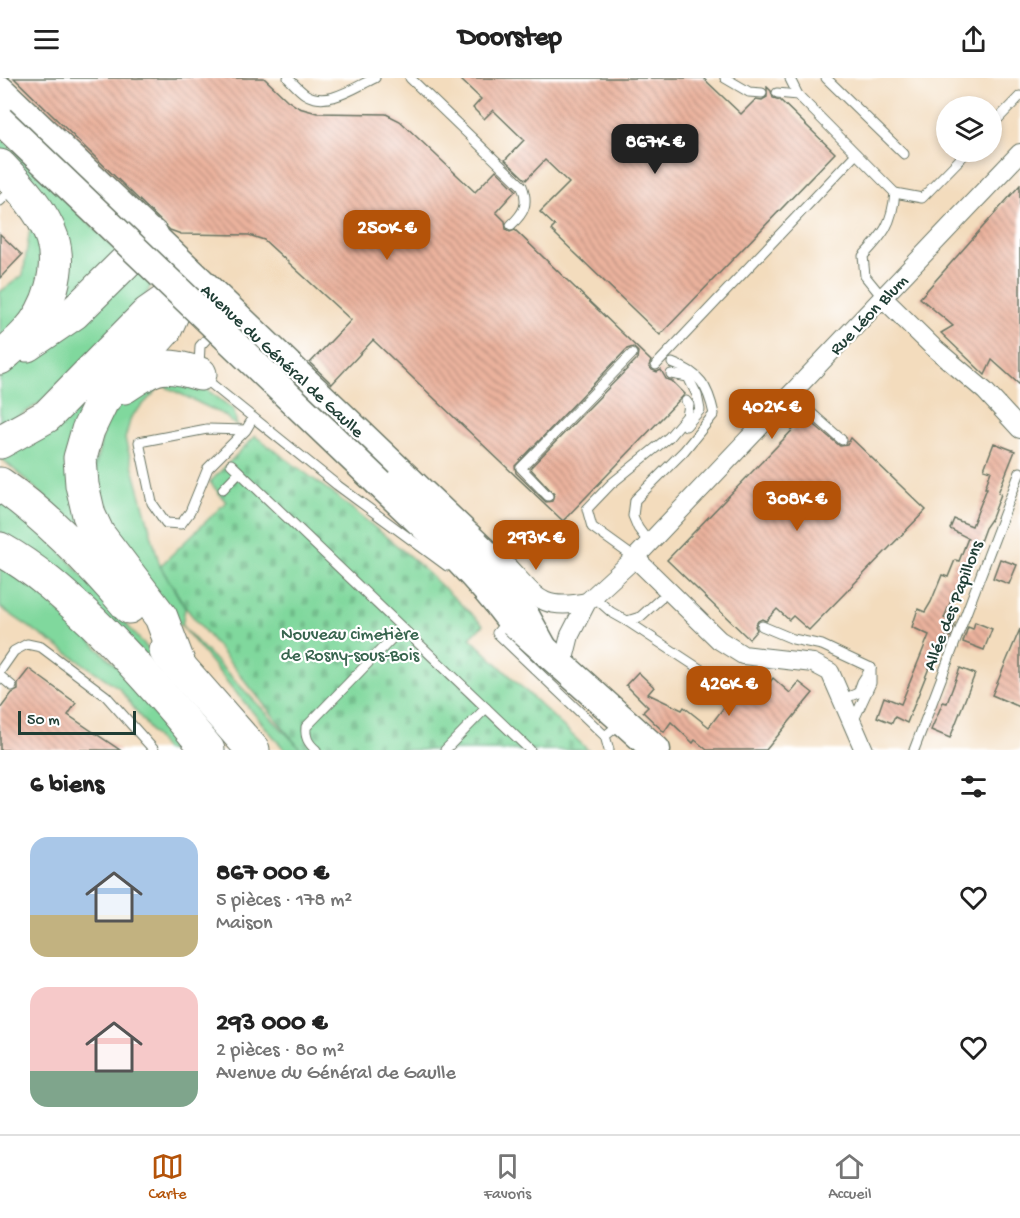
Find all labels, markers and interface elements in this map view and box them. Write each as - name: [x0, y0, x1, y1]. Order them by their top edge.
- icon: menu: [30, 23, 63, 56]
- text: Doorstep: [458, 23, 562, 55]
- icon: share: [957, 23, 990, 56]
- map controls: [936, 96, 1002, 162]
- button: layers: [936, 96, 1002, 162]
- pin: 867K €: [606, 124, 704, 175]
- text: 867K €: [625, 132, 685, 155]
- pin: 250K €: [338, 210, 436, 261]
- text: 250K €: [357, 218, 417, 241]
- street label: Rue Léon Blum: [826, 271, 914, 360]
- street label: Avenue du Général de Gaulle: [195, 281, 368, 444]
- pin: 402K €: [723, 389, 821, 440]
- text: 402K €: [743, 397, 801, 420]
- pin: 308K €: [748, 481, 846, 532]
- text: 308K €: [767, 489, 827, 512]
- pin: 293K €: [487, 520, 585, 571]
- text: 293K €: [507, 528, 565, 551]
- street label: Allée des Papillons: [920, 537, 989, 674]
- park label: Nouveau cimetière de Rosny-sous-Bois: [281, 625, 421, 667]
- pin: 426K €: [680, 666, 778, 717]
- text: 426K €: [700, 674, 758, 697]
- scale bar: [18, 708, 136, 736]
- text: 50 m: [27, 712, 60, 731]
- icon: filters: [957, 770, 990, 803]
- text: 6 biens: [30, 771, 104, 802]
- text: 867 000 €: [216, 859, 329, 890]
- icon: home: [78, 861, 150, 933]
- icon: heart: [957, 881, 990, 914]
- text: 5 pièces · 178 m²: [216, 890, 352, 913]
- text: Maison: [216, 913, 273, 936]
- text: 293 000 €: [216, 1009, 327, 1040]
- icon: home: [78, 1011, 150, 1083]
- icon: heart: [957, 1031, 990, 1064]
- text: 2 pièces · 80 m²: [216, 1040, 344, 1063]
- text: Avenue du Général de Gaulle: [216, 1063, 456, 1086]
- tab: Carte: [149, 1150, 187, 1205]
- tab: Favoris: [484, 1150, 531, 1205]
- tab: Accueil: [828, 1150, 871, 1205]

